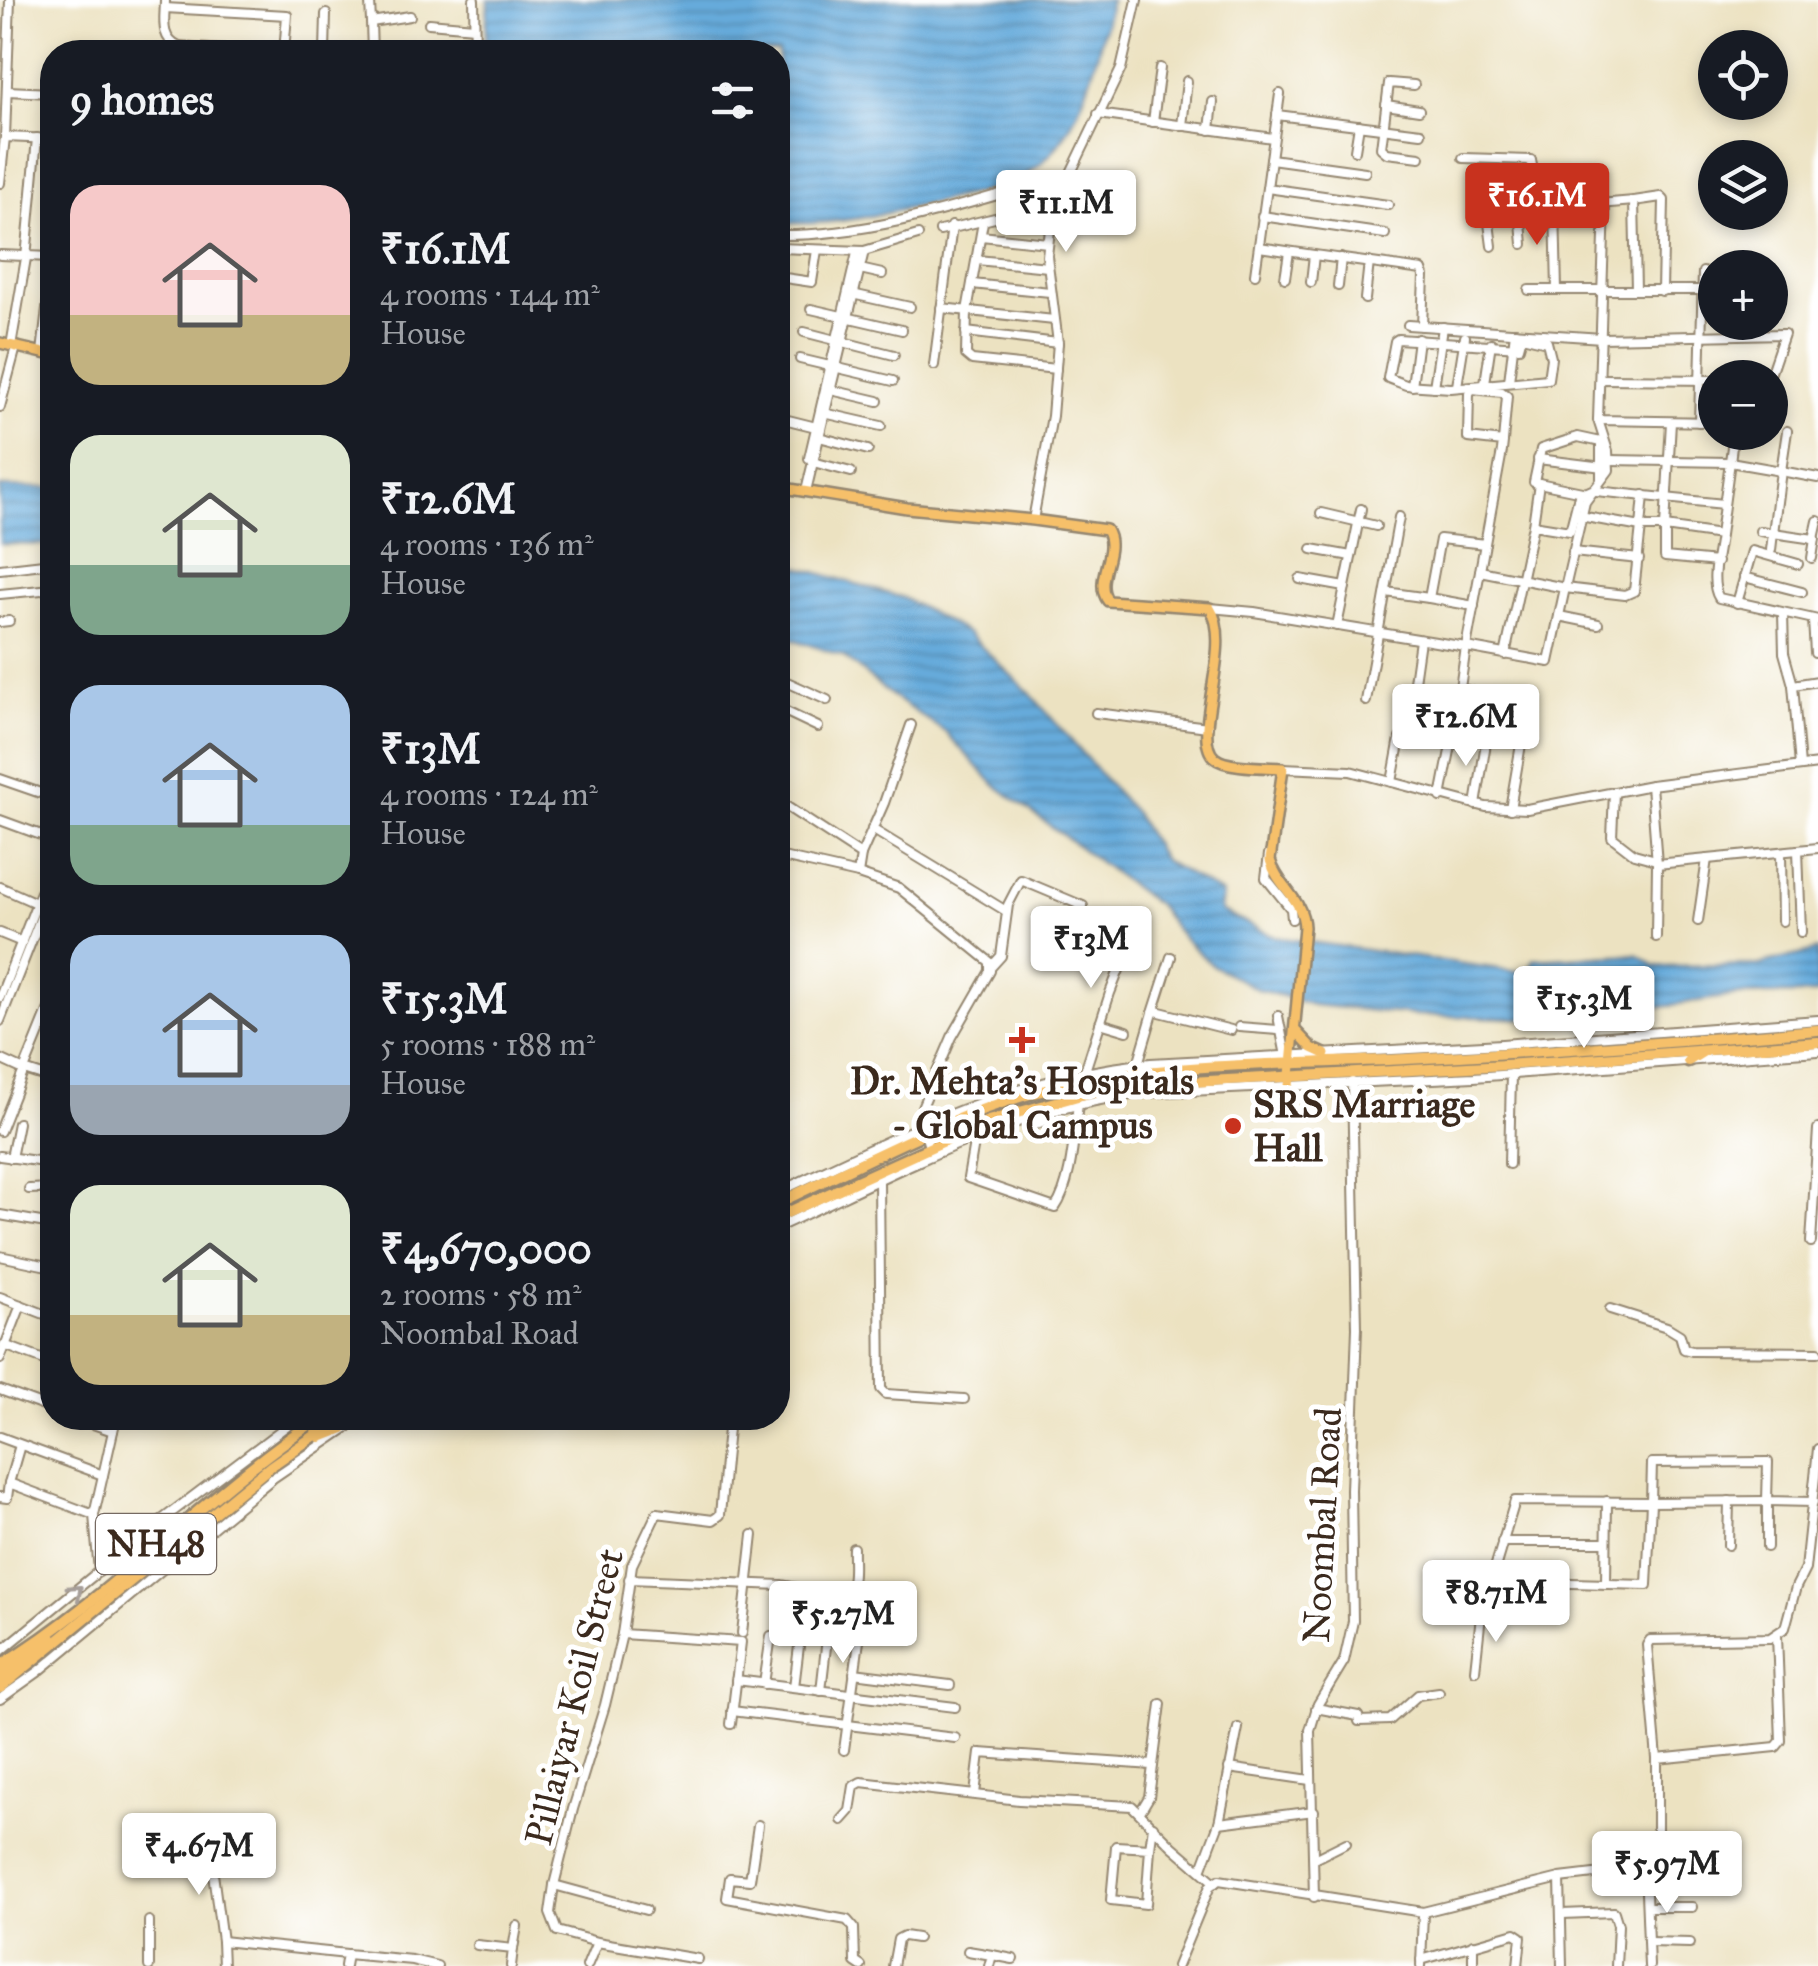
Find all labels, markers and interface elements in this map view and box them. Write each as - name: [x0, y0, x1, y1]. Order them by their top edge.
- map controls: [1698, 30, 1788, 450]
- button: locate: [1698, 30, 1788, 120]
- icon: filters: [705, 73, 760, 128]
- text: 9 homes: [70, 74, 214, 126]
- button: layers: [1698, 140, 1788, 230]
- pin: ₹16.1M: [1456, 163, 1618, 248]
- pin: ₹11.1M: [985, 170, 1147, 255]
- text: ₹16.1M: [1487, 176, 1587, 215]
- text: ₹11.1M: [1018, 183, 1114, 222]
- text: ₹16.1M: [380, 223, 511, 275]
- icon: home: [150, 225, 270, 345]
- button: +: [1698, 250, 1788, 340]
- text: 4 rooms · 144 m²: [380, 275, 600, 314]
- text: House: [380, 314, 466, 353]
- button: −: [1698, 360, 1788, 450]
- text: ₹12.6M: [380, 473, 516, 525]
- icon: home: [150, 475, 270, 595]
- text: 4 rooms · 136 m²: [380, 525, 593, 564]
- text: House: [380, 564, 466, 603]
- pin: ₹12.6M: [1385, 684, 1547, 769]
- text: ₹12.6M: [1414, 697, 1518, 736]
- text: ₹13M: [380, 723, 481, 775]
- icon: home: [150, 725, 270, 845]
- text: 4 rooms · 124 m²: [380, 775, 598, 814]
- text: House: [380, 814, 466, 853]
- pin: ₹13M: [1032, 906, 1150, 991]
- text: ₹13M: [1053, 919, 1129, 958]
- pin: ₹15.3M: [1503, 966, 1665, 1051]
- text: ₹15.3M: [380, 973, 508, 1025]
- icon: home: [150, 975, 270, 1095]
- text: ₹15.3M: [1535, 979, 1633, 1018]
- text: 5 rooms · 188 m²: [380, 1025, 595, 1064]
- marker: Dr. Mehta's Hospitals - Global Campus: [1009, 1027, 1035, 1053]
- place label: Dr. Mehta's Hospitals - Global Campus: [850, 1058, 1194, 1148]
- text: House: [380, 1064, 466, 1103]
- place label: SRS Marriage Hall: [1253, 1081, 1476, 1171]
- marker: SRS Marriage Hall: [1222, 1115, 1244, 1137]
- text: ₹4,670,000: [380, 1223, 592, 1275]
- icon: home: [150, 1225, 270, 1345]
- text: 2 rooms · 58 m²: [380, 1275, 581, 1314]
- text: Noombal Road: [380, 1314, 579, 1353]
- street label: Noombal Road: [1293, 1406, 1351, 1644]
- road number: NH48: [96, 1514, 216, 1574]
- street label: Pillaiyar Koil Street: [515, 1544, 633, 1850]
- pin: ₹8.71M: [1415, 1560, 1577, 1645]
- text: ₹8.71M: [1445, 1573, 1547, 1612]
- pin: ₹5.27M: [762, 1581, 924, 1666]
- one-way arrow: [64, 1585, 83, 1603]
- text: ₹5.27M: [791, 1594, 895, 1633]
- pin: ₹4.67M: [118, 1813, 280, 1898]
- text: ₹4.67M: [144, 1826, 254, 1865]
- pin: ₹5.97M: [1586, 1831, 1748, 1916]
- text: ₹5.97M: [1614, 1844, 1720, 1883]

